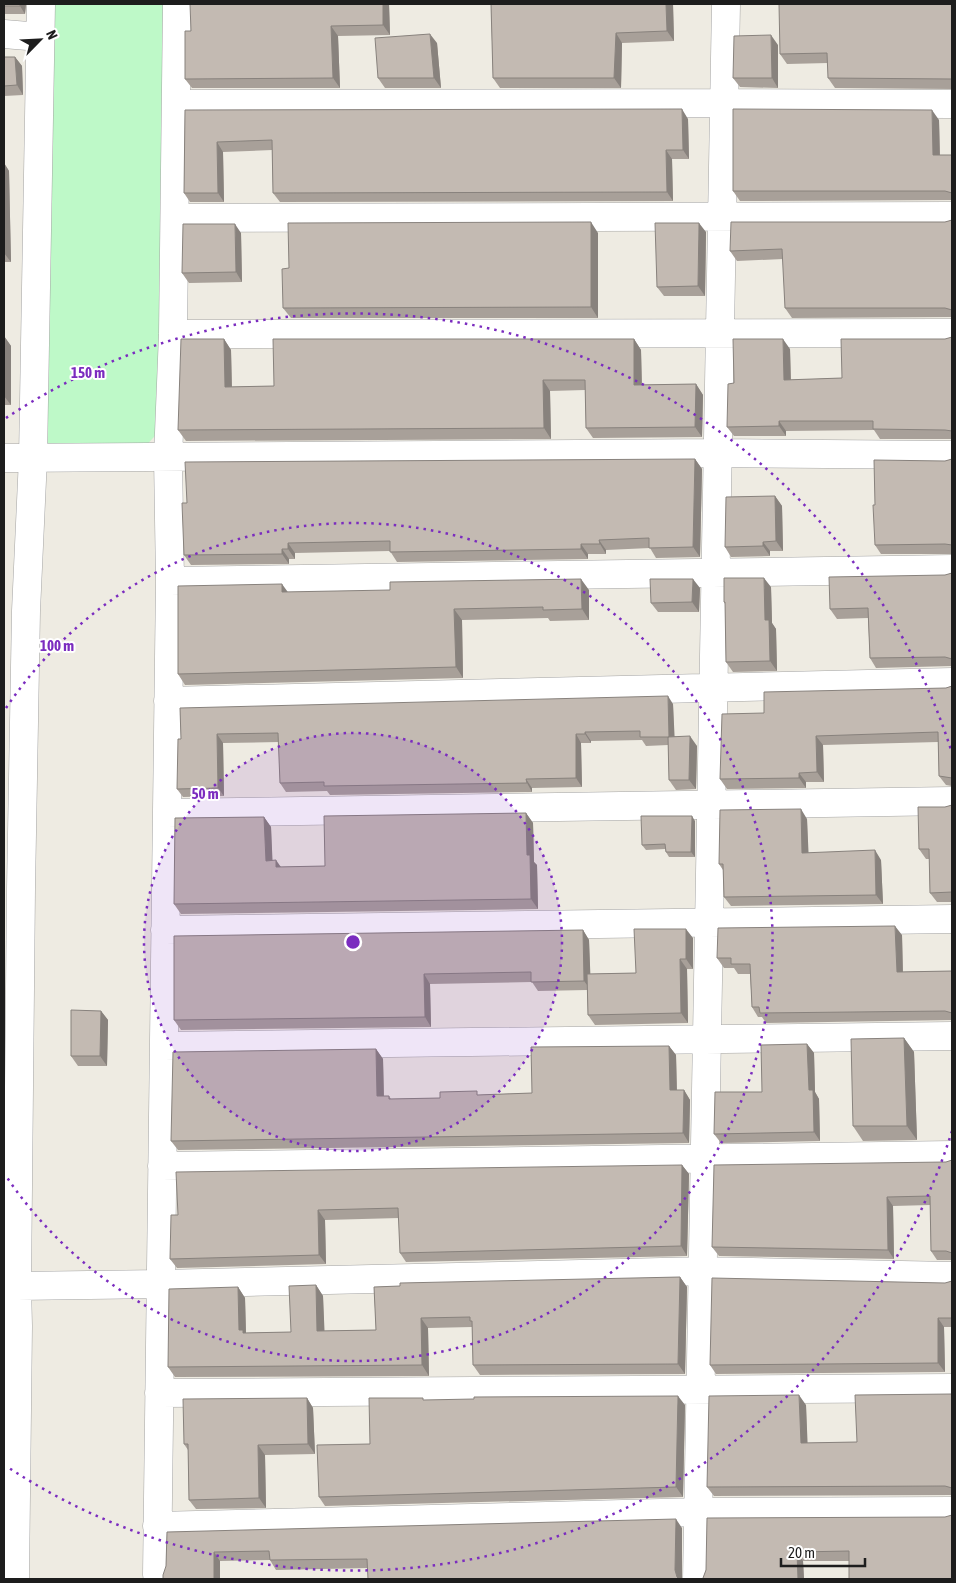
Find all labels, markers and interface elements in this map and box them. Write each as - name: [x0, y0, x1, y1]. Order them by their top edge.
- north arrow: [15, 15, 65, 65]
- text: N: [43, 28, 61, 42]
- text: 150 m: [71, 364, 105, 381]
- text: 100 m: [40, 637, 74, 654]
- text: 50 m: [192, 785, 219, 802]
- centre of rings: [344, 933, 362, 951]
- scale bar: [781, 1536, 865, 1568]
- text: 20 m: [788, 1544, 815, 1561]

